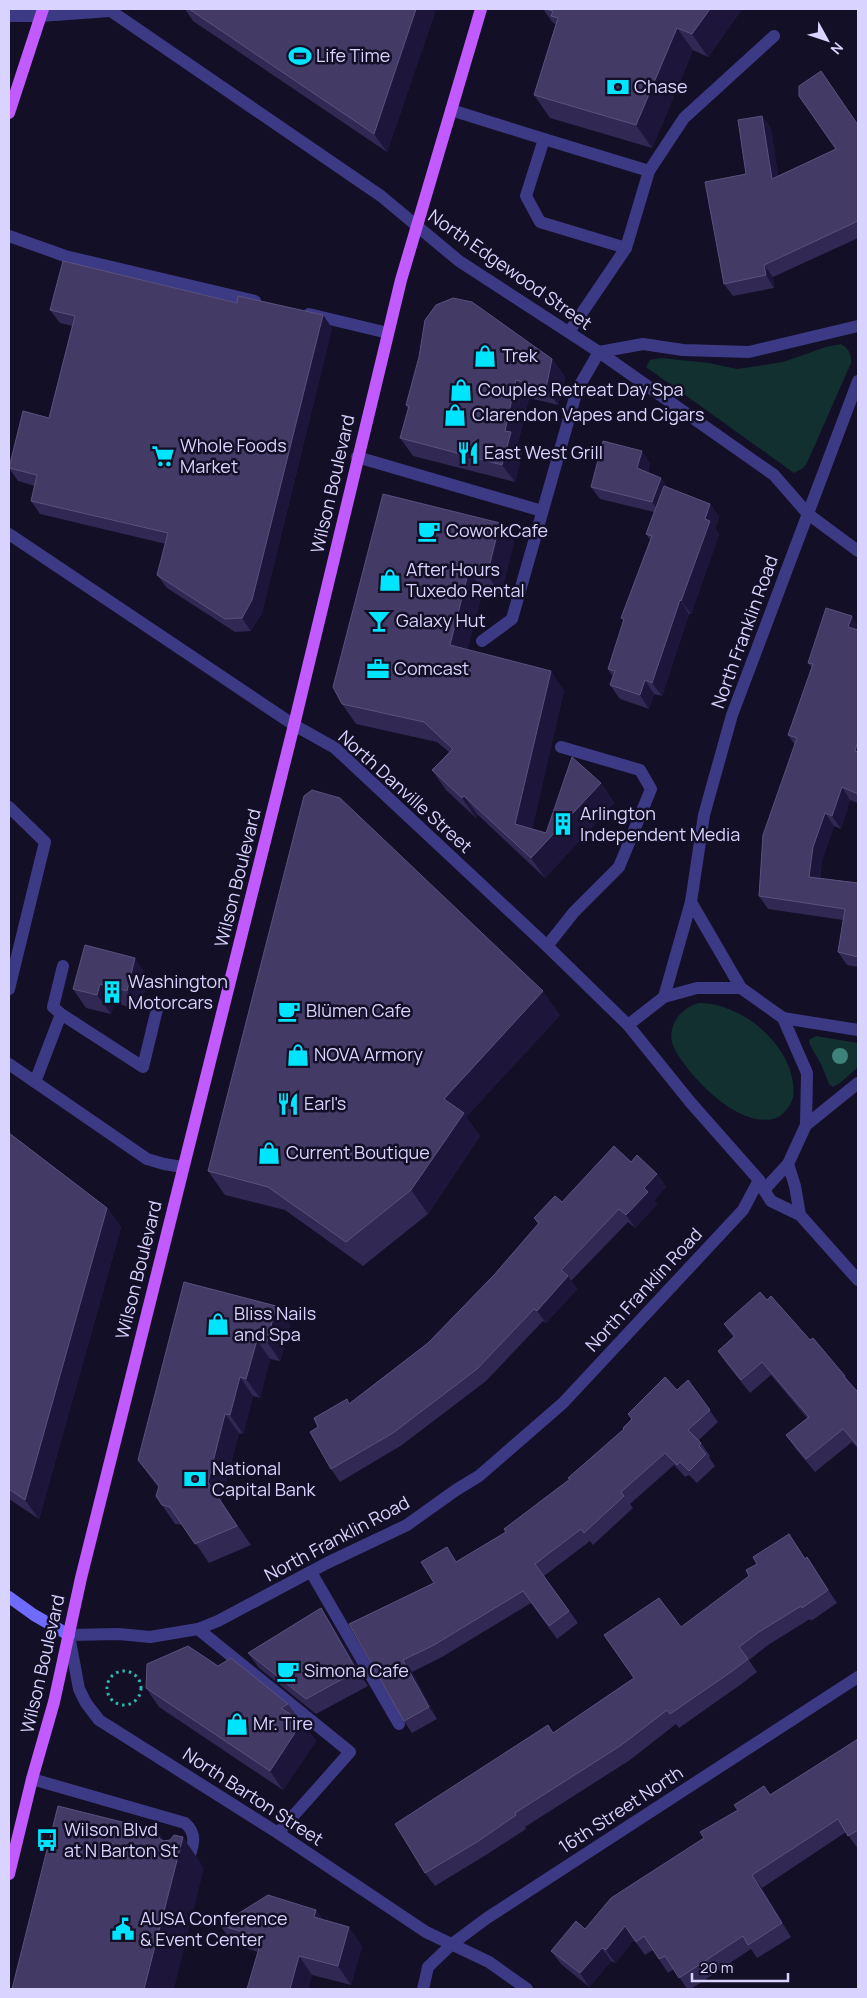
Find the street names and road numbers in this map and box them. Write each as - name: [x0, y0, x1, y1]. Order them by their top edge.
- street label: North Edgewood Street: [424, 204, 597, 335]
- street label: Wilson Boulevard: [304, 412, 360, 555]
- street label: North Franklin Road: [705, 552, 783, 711]
- street label: North Danville Street: [334, 725, 478, 858]
- street label: Wilson Boulevard: [208, 806, 266, 949]
- street label: Wilson Boulevard: [109, 1198, 167, 1341]
- street label: North Franklin Road: [580, 1222, 707, 1356]
- street label: North Franklin Road: [260, 1490, 413, 1587]
- street label: Wilson Boulevard: [14, 1592, 70, 1735]
- street label: North Barton Street: [179, 1742, 328, 1851]
- street label: 16th Street North: [554, 1760, 687, 1858]

